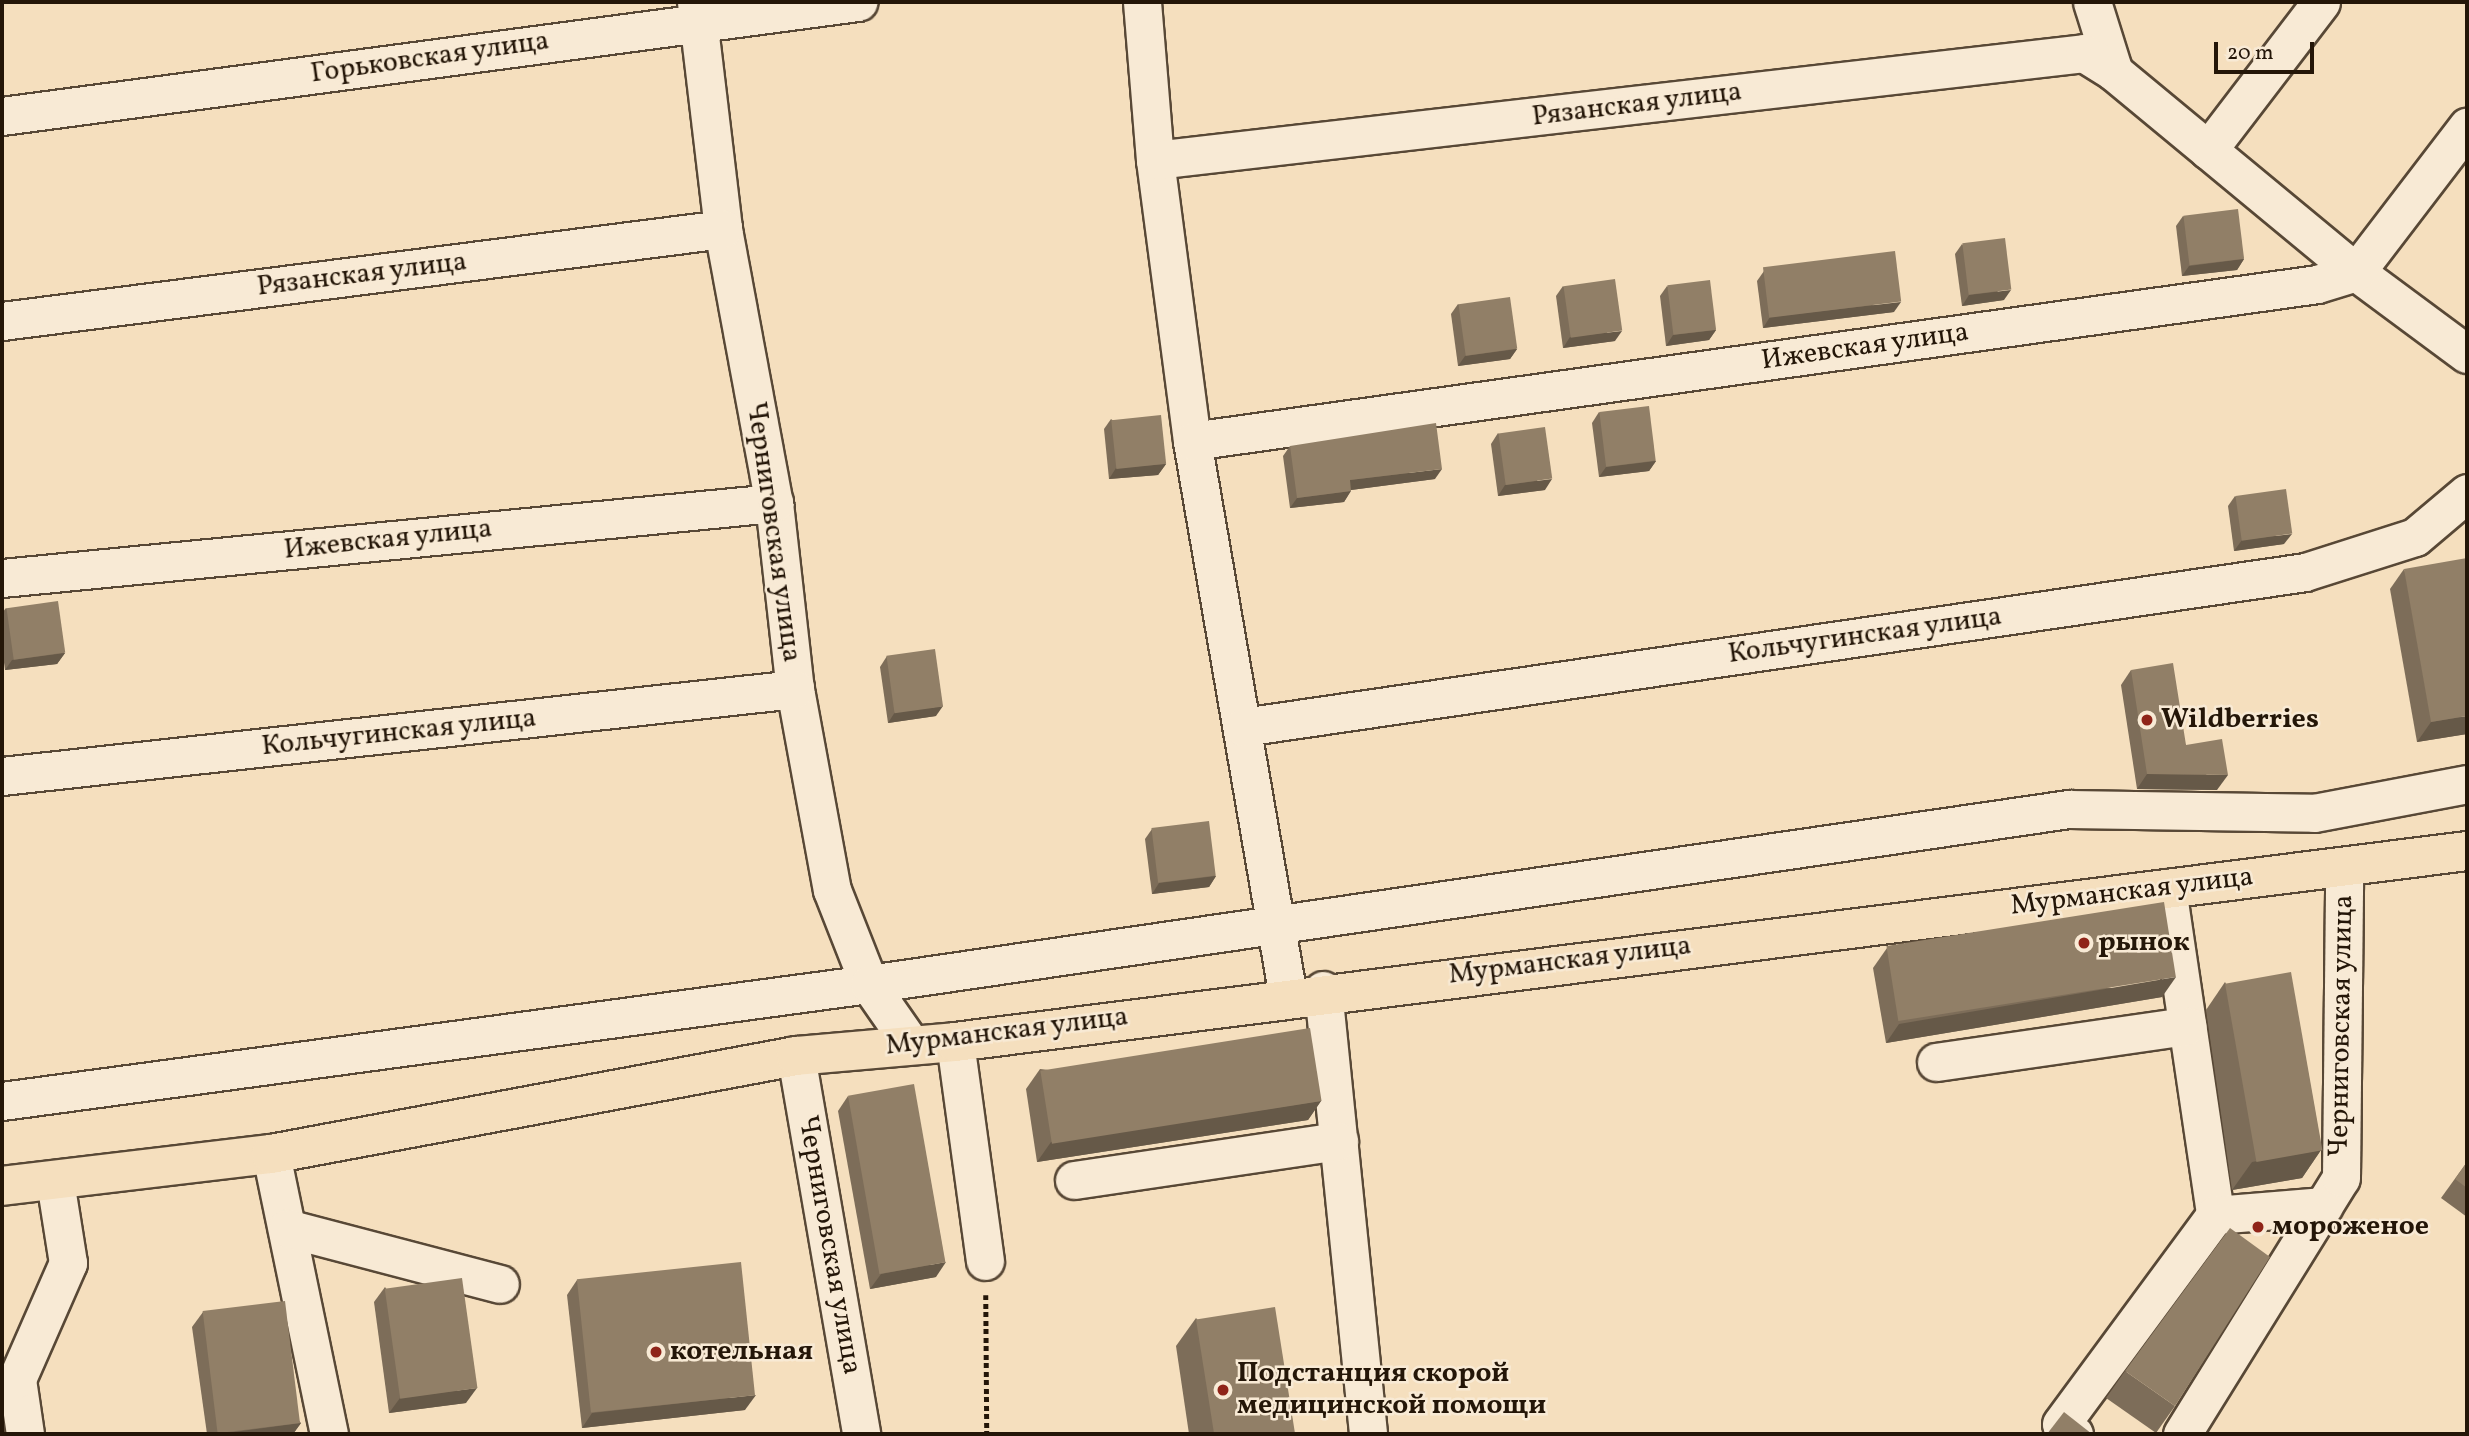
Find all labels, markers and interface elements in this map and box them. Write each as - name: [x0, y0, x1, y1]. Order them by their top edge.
- street label: Горьковская улица: [308, 25, 552, 91]
- scale bar: [2217, 28, 2317, 72]
- text: 20 m: [2227, 39, 2273, 68]
- street label: Рязанская улица: [1530, 75, 1744, 135]
- street label: Рязанская улица: [255, 245, 469, 305]
- street label: Ижевская улица: [1759, 316, 1971, 378]
- street label: Черниговская улица: [738, 399, 808, 665]
- street label: Ижевская улица: [282, 512, 494, 568]
- street label: Кольчугинская улица: [1726, 600, 2004, 672]
- street label: Кольчугинская улица: [260, 702, 538, 764]
- place label: Wildberries: [2161, 703, 2319, 737]
- marker: Wildberries: [2139, 712, 2155, 728]
- street label: Мурманская улица: [2008, 860, 2256, 924]
- street label: Черниговская улица: [2323, 894, 2361, 1158]
- place label: рынок: [2098, 926, 2190, 960]
- street label: Мурманская улица: [1446, 929, 1694, 993]
- marker: рынок: [2076, 935, 2092, 951]
- street label: Мурманская улица: [883, 1000, 1131, 1064]
- street label: Черниговская улица: [790, 1112, 868, 1378]
- place label: мороженое: [2272, 1210, 2429, 1244]
- marker: мороженое: [2250, 1219, 2266, 1235]
- place label: котельная: [670, 1335, 813, 1369]
- marker: котельная: [648, 1344, 664, 1360]
- place label: Подстанция скорой медицинской помощи: [1237, 1357, 1546, 1423]
- marker: Подстанция скорой медицинской помощи: [1215, 1382, 1231, 1398]

